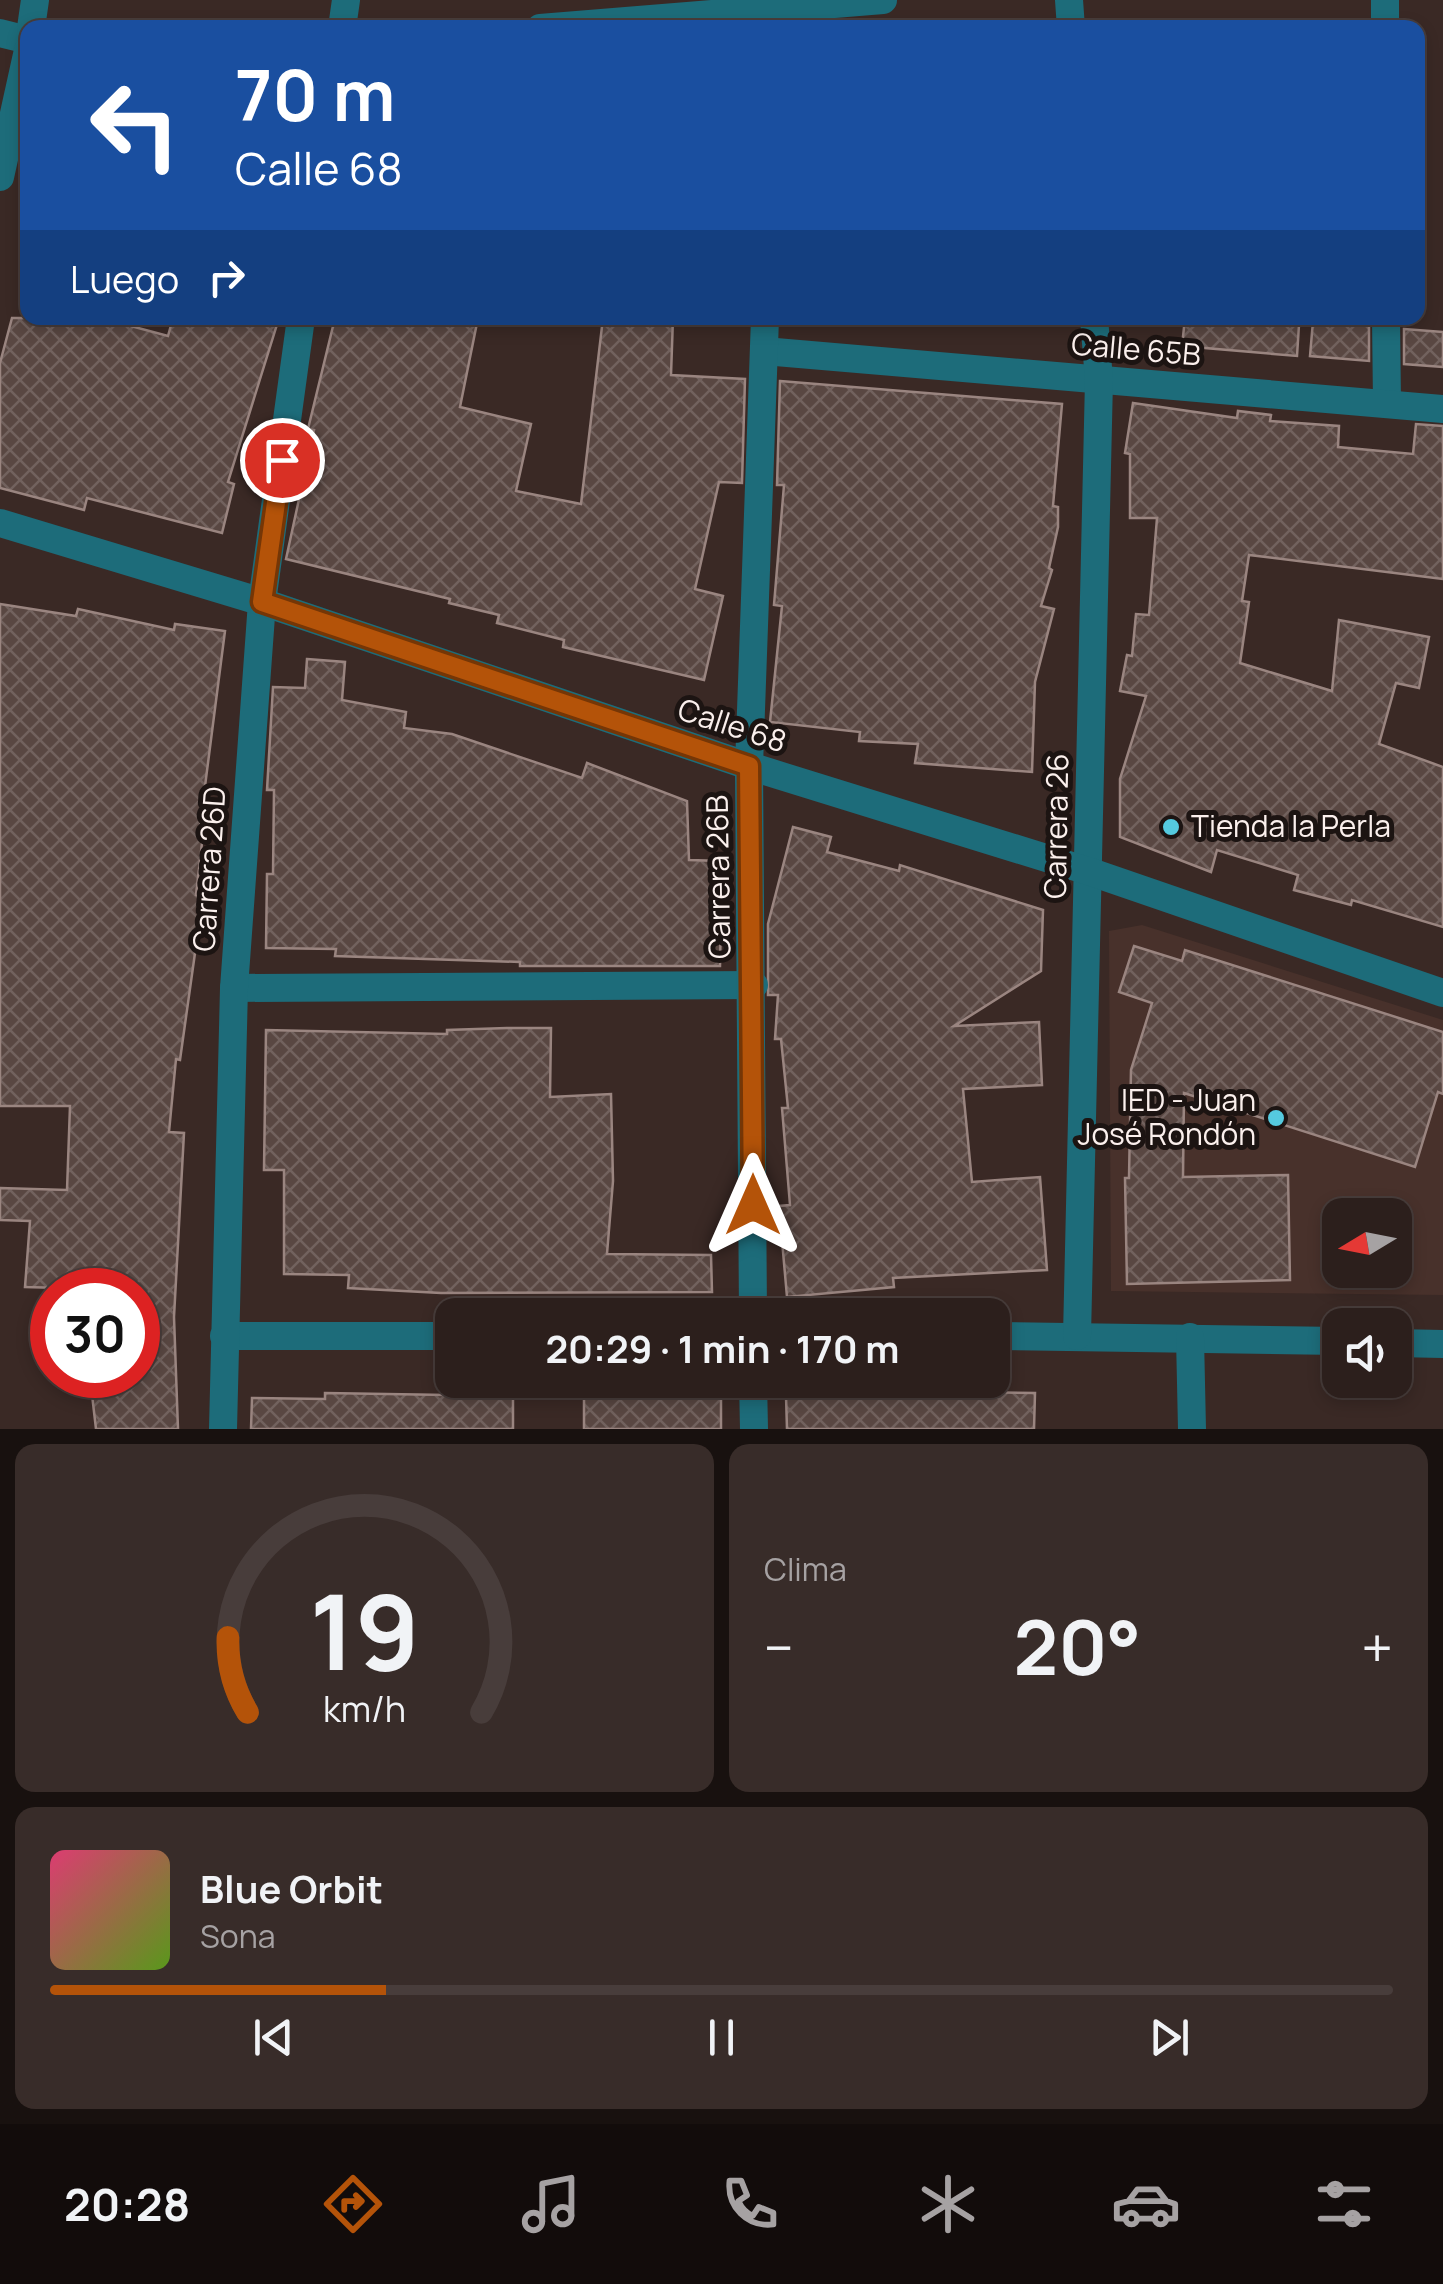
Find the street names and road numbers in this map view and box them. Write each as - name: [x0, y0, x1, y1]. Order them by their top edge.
- street label: Calle 65B: [1070, 322, 1203, 375]
- street label: Calle 68: [673, 688, 792, 761]
- street label: Carrera 26: [1034, 753, 1077, 899]
- street label: Carrera 26D: [182, 785, 235, 953]
- street label: Carrera 26B: [696, 795, 739, 959]

